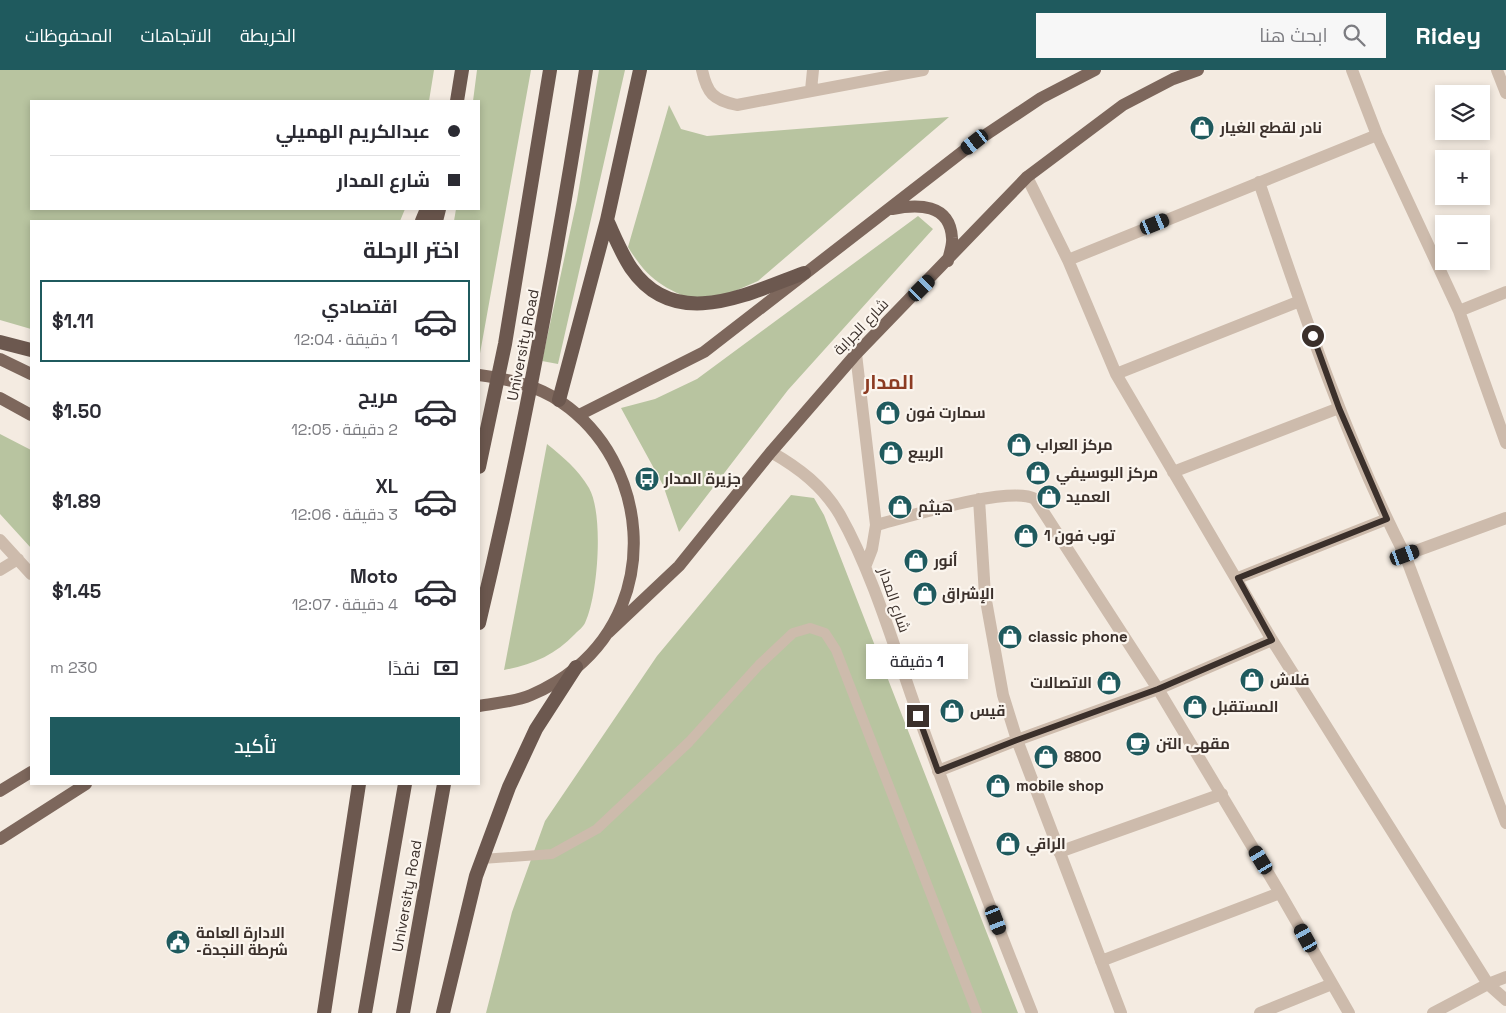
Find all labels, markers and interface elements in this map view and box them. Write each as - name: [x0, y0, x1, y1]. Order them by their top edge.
- search box: [1036, 13, 1386, 58]
- text: Ridey: [1416, 20, 1481, 51]
- icon: search: [1340, 21, 1368, 49]
- text: ابحث هنا: [1259, 23, 1328, 48]
- text: المحفوظات: [25, 24, 113, 47]
- text: الاتجاهات: [141, 24, 212, 47]
- text: الخريطة: [240, 24, 296, 47]
- map controls: [1435, 85, 1490, 270]
- button: layers: [1435, 85, 1490, 140]
- shop icon: نادر لقطع الغيار: [1189, 115, 1215, 141]
- place label: نادر لقطع الغيار: [1219, 118, 1322, 138]
- text: عبدالكريم الهميلي: [276, 119, 430, 144]
- car: [958, 127, 991, 157]
- button: +: [1435, 150, 1490, 205]
- text: شارع المدار: [337, 168, 430, 193]
- car: [1138, 211, 1171, 237]
- button: −: [1435, 215, 1490, 270]
- text: اختر الرحلة: [363, 236, 460, 264]
- car: [906, 272, 937, 304]
- street label: University Road: [502, 287, 543, 402]
- text: اقتصادي: [322, 294, 398, 319]
- street label: شارع الجرابة: [829, 294, 894, 360]
- icon: car: [413, 299, 458, 344]
- text: $1.11: [52, 309, 94, 334]
- route start: [1302, 325, 1324, 347]
- text: 1 دقيقة · 12:04: [294, 329, 398, 350]
- district label: المدار: [863, 369, 914, 395]
- text: مريح: [358, 384, 398, 409]
- icon: car: [413, 389, 458, 434]
- text: $1.50: [52, 399, 101, 424]
- shop icon: سمارت فون: [875, 400, 901, 426]
- place label: سمارت فون: [906, 403, 986, 422]
- text: 2 دقيقة · 12:05: [291, 419, 398, 440]
- shop icon: مركز العراب: [1006, 432, 1032, 458]
- place label: مركز العراب: [1036, 435, 1113, 454]
- shop icon: الربيع: [878, 440, 904, 466]
- place label: الربيع: [908, 443, 944, 463]
- shop icon: مركز البوسيفي: [1025, 460, 1051, 486]
- place label: مركز البوسيفي: [1056, 463, 1158, 485]
- bus stop icon: جزيرة المدار: [634, 466, 660, 492]
- place label: جزيرة المدار: [663, 469, 741, 488]
- text: XL: [375, 474, 398, 499]
- icon: car: [413, 479, 458, 524]
- shop icon: العميد: [1036, 484, 1062, 510]
- place label: العميد: [1066, 487, 1110, 506]
- text: $1.89: [52, 489, 101, 514]
- shop icon: هيثم: [887, 494, 913, 520]
- place label: هيثم: [918, 497, 953, 517]
- text: 3 دقيقة · 12:06: [291, 504, 398, 525]
- shop icon: توب فون 1: [1013, 523, 1039, 549]
- place label: توب فون 1: [1044, 526, 1115, 545]
- car: [1388, 543, 1421, 567]
- shop icon: أنور: [903, 548, 929, 574]
- place label: أنور: [933, 551, 958, 570]
- text: Moto: [350, 564, 398, 589]
- street label: شارع المدار: [872, 564, 914, 635]
- icon: car: [413, 569, 458, 614]
- text: $1.45: [52, 579, 101, 604]
- shop icon: الإشراق: [912, 581, 938, 607]
- place label: الإشراق: [942, 584, 994, 604]
- text: 4 دقيقة · 12:07: [292, 594, 398, 615]
- shop icon: classic phone: [997, 624, 1023, 650]
- place label: classic phone: [1028, 627, 1128, 646]
- callout: 1 دقيقة: [867, 644, 969, 678]
- text: 1 دقيقة: [890, 651, 944, 672]
- icon: cash: [432, 654, 460, 682]
- text: نقدًا: [388, 656, 420, 681]
- text: 230 m: [50, 657, 97, 678]
- shop icon: فلاش: [1239, 667, 1265, 693]
- shop icon: الاتصالات: [1096, 670, 1122, 696]
- place label: فلاش: [1270, 670, 1310, 689]
- place label: الاتصالات: [1030, 673, 1092, 692]
- shop icon: المستقبل: [1182, 694, 1208, 720]
- place label: المستقبل: [1212, 697, 1279, 716]
- shop icon: قيس: [939, 698, 965, 724]
- place label: قيس: [970, 701, 1006, 720]
- route end: [907, 705, 929, 727]
- button: تأكيد: [50, 717, 460, 775]
- cafe icon: مقهى التن: [1125, 731, 1151, 757]
- place label: مقهى التن: [1156, 734, 1230, 753]
- shop icon: 8800: [1033, 744, 1059, 770]
- place label: 8800: [1064, 747, 1101, 766]
- shop icon: mobile shop: [985, 773, 1011, 799]
- place label: mobile shop: [1016, 776, 1104, 795]
- shop icon: الراقي: [995, 831, 1021, 857]
- place label: الراقي: [1026, 834, 1066, 856]
- street label: University Road: [387, 838, 426, 953]
- car: [1246, 843, 1275, 877]
- car: [983, 903, 1008, 937]
- car: [1292, 921, 1319, 955]
- place label: الادارة العامة -شرطة النجدة: [196, 923, 288, 959]
- public building icon: الادارة العامة -شرطة النجدة: [165, 929, 191, 955]

